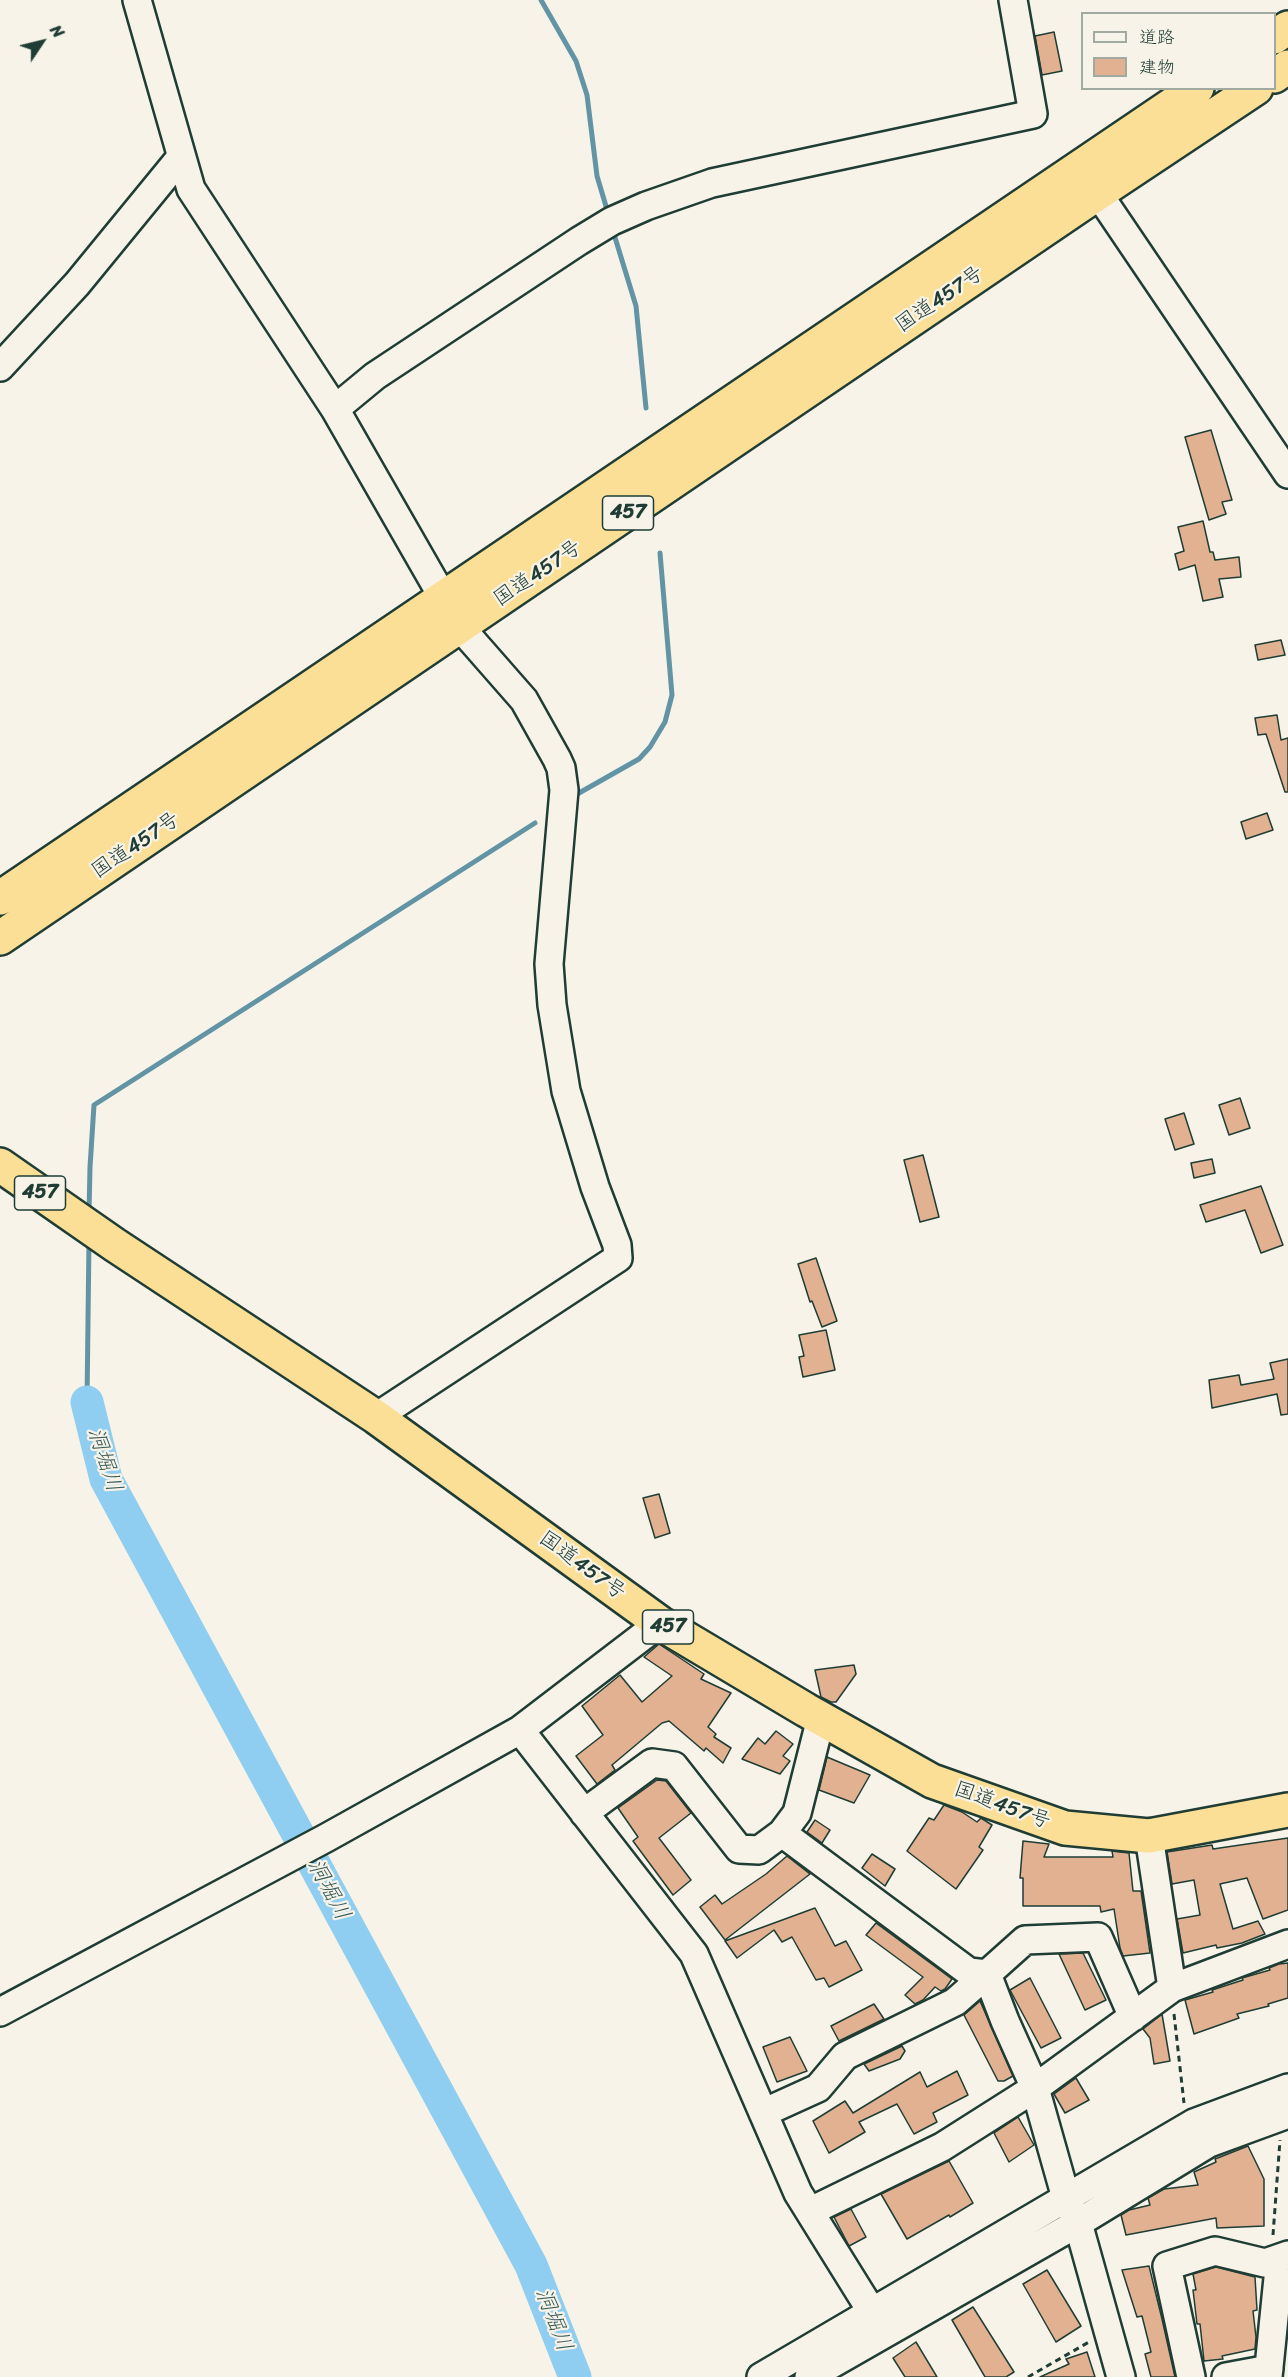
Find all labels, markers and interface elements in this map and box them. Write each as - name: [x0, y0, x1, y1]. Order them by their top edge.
- north arrow: [12, 12, 72, 72]
- legend: [1081, 12, 1276, 90]
- text: N: [42, 19, 72, 44]
- text: 道路: [1139, 21, 1175, 53]
- text: 建物: [1139, 51, 1175, 83]
- street label: 国道457号: [891, 261, 989, 339]
- road number: 457: [602, 496, 654, 530]
- street label: 国道457号: [489, 535, 587, 613]
- street label: 国道457号: [87, 807, 185, 885]
- road number: 457: [15, 1176, 66, 1210]
- water label: 洞堀川: [81, 1425, 127, 1495]
- street label: 国道457号: [534, 1526, 630, 1606]
- road number: 457: [642, 1610, 694, 1644]
- street label: 国道457号: [950, 1777, 1054, 1835]
- water label: 洞堀川: [301, 1855, 355, 1925]
- water label: 洞堀川: [529, 2284, 577, 2356]

